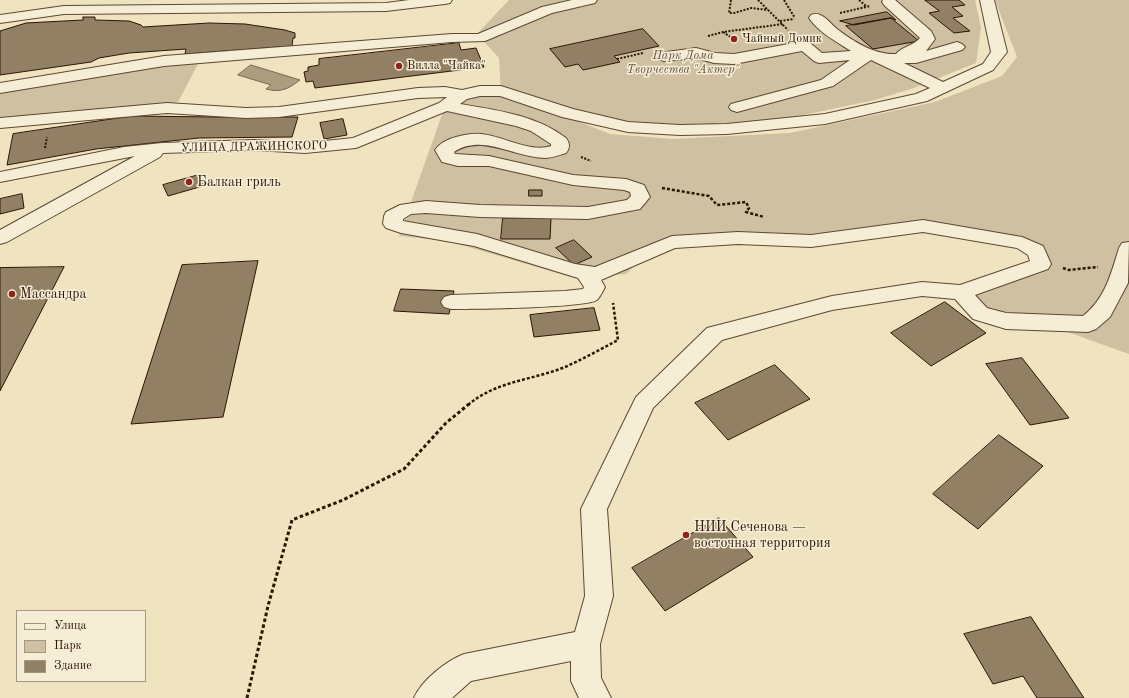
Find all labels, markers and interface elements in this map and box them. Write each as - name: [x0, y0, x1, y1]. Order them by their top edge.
- place label: Чайный Домик: [742, 32, 822, 46]
- marker: Чайный Домик: [729, 34, 739, 44]
- park label: Парк Дома Творчества "Актер": [627, 49, 739, 77]
- place label: Вилла "Чайка": [407, 59, 486, 73]
- marker: Вилла "Чайка": [394, 61, 404, 71]
- street label: УЛИЦА ДРАЖИНСКОГО: [181, 139, 327, 155]
- place label: Балкан гриль: [197, 174, 281, 190]
- marker: Балкан гриль: [184, 177, 194, 187]
- place label: Массандра: [20, 286, 86, 302]
- marker: Массандра: [7, 289, 17, 299]
- place label: НИИ Сеченова — восточная территория: [694, 519, 831, 552]
- marker: НИИ Сеченова — восточная территория: [681, 530, 691, 540]
- legend: [16, 610, 146, 682]
- text: Улица: [54, 620, 87, 632]
- text: Парк: [54, 640, 82, 652]
- text: Здание: [54, 660, 92, 672]

